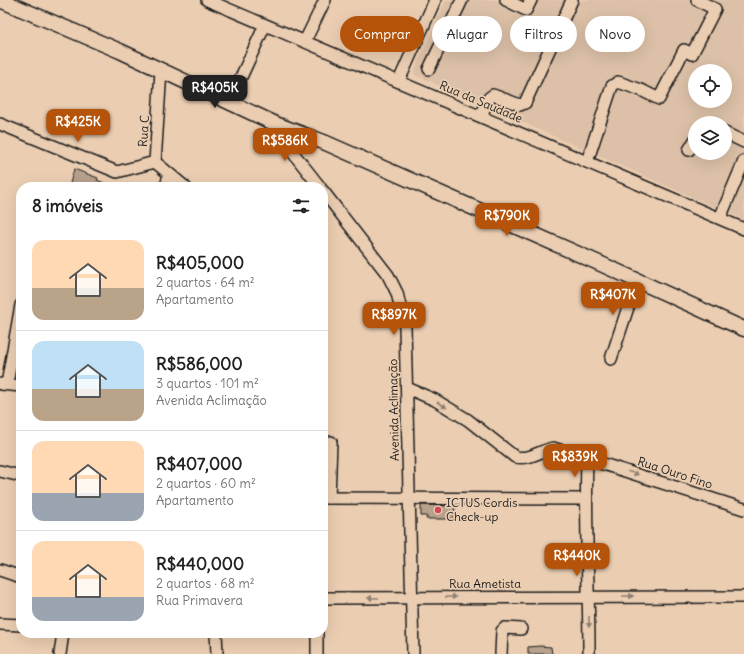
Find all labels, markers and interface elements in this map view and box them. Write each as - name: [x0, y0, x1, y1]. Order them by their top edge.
- chip: Comprar: [340, 16, 424, 52]
- chip: Alugar: [432, 16, 502, 52]
- chip: Filtros: [510, 16, 577, 52]
- chip: Novo: [585, 16, 645, 52]
- map controls: [688, 64, 732, 160]
- button: locate: [688, 64, 732, 108]
- pin: R$405K: [182, 75, 248, 109]
- street label: Rua da Saudade: [437, 77, 525, 126]
- text: R$405K: [191, 79, 239, 96]
- pin: R$425K: [45, 109, 111, 143]
- text: R$425K: [55, 113, 101, 130]
- street label: Rua C: [135, 114, 152, 148]
- button: layers: [688, 116, 732, 160]
- pin: R$586K: [252, 128, 318, 162]
- text: R$586K: [262, 132, 308, 149]
- text: 8 imóveis: [32, 195, 103, 217]
- icon: filters: [290, 195, 312, 217]
- pin: R$790K: [474, 203, 540, 237]
- text: R$790K: [484, 207, 530, 224]
- text: R$405,000: [156, 252, 244, 274]
- icon: home: [64, 256, 112, 304]
- text: 2 quartos · 64 m²: [156, 274, 255, 291]
- pin: R$407K: [580, 282, 646, 316]
- text: R$407K: [590, 286, 636, 303]
- text: Apartamento: [156, 291, 234, 308]
- pin: R$897K: [361, 302, 427, 336]
- text: R$897K: [372, 306, 416, 323]
- text: R$586,000: [156, 353, 243, 375]
- icon: home: [64, 357, 112, 405]
- street label: Avenida Aclimação: [385, 358, 402, 461]
- text: 3 quartos · 101 m²: [156, 375, 259, 392]
- text: Avenida Aclimação: [156, 392, 267, 409]
- one-way arrow: [436, 401, 448, 408]
- pin: R$839K: [542, 444, 608, 478]
- text: R$839K: [552, 448, 598, 465]
- text: R$407,000: [156, 453, 242, 475]
- street label: Rua Ouro Fino: [636, 453, 715, 492]
- icon: home: [64, 457, 112, 505]
- one-way arrow: [628, 470, 640, 476]
- text: 2 quartos · 60 m²: [156, 475, 256, 492]
- text: Apartamento: [156, 492, 234, 509]
- place label: ICTUS Cordis Check-up: [446, 495, 517, 524]
- marker: ICTUS Cordis Check-up: [433, 505, 443, 515]
- pin: R$440K: [544, 543, 610, 577]
- text: R$440K: [553, 547, 601, 564]
- text: R$440,000: [156, 553, 244, 575]
- icon: home: [64, 557, 112, 605]
- text: 2 quartos · 68 m²: [156, 575, 255, 592]
- street label: Rua Ametista: [449, 576, 521, 591]
- text: Rua Primavera: [156, 592, 243, 609]
- one-way arrow: [622, 593, 635, 599]
- one-way arrow: [445, 594, 458, 600]
- one-way arrow: [366, 595, 379, 601]
- one-way arrow: [586, 616, 592, 629]

